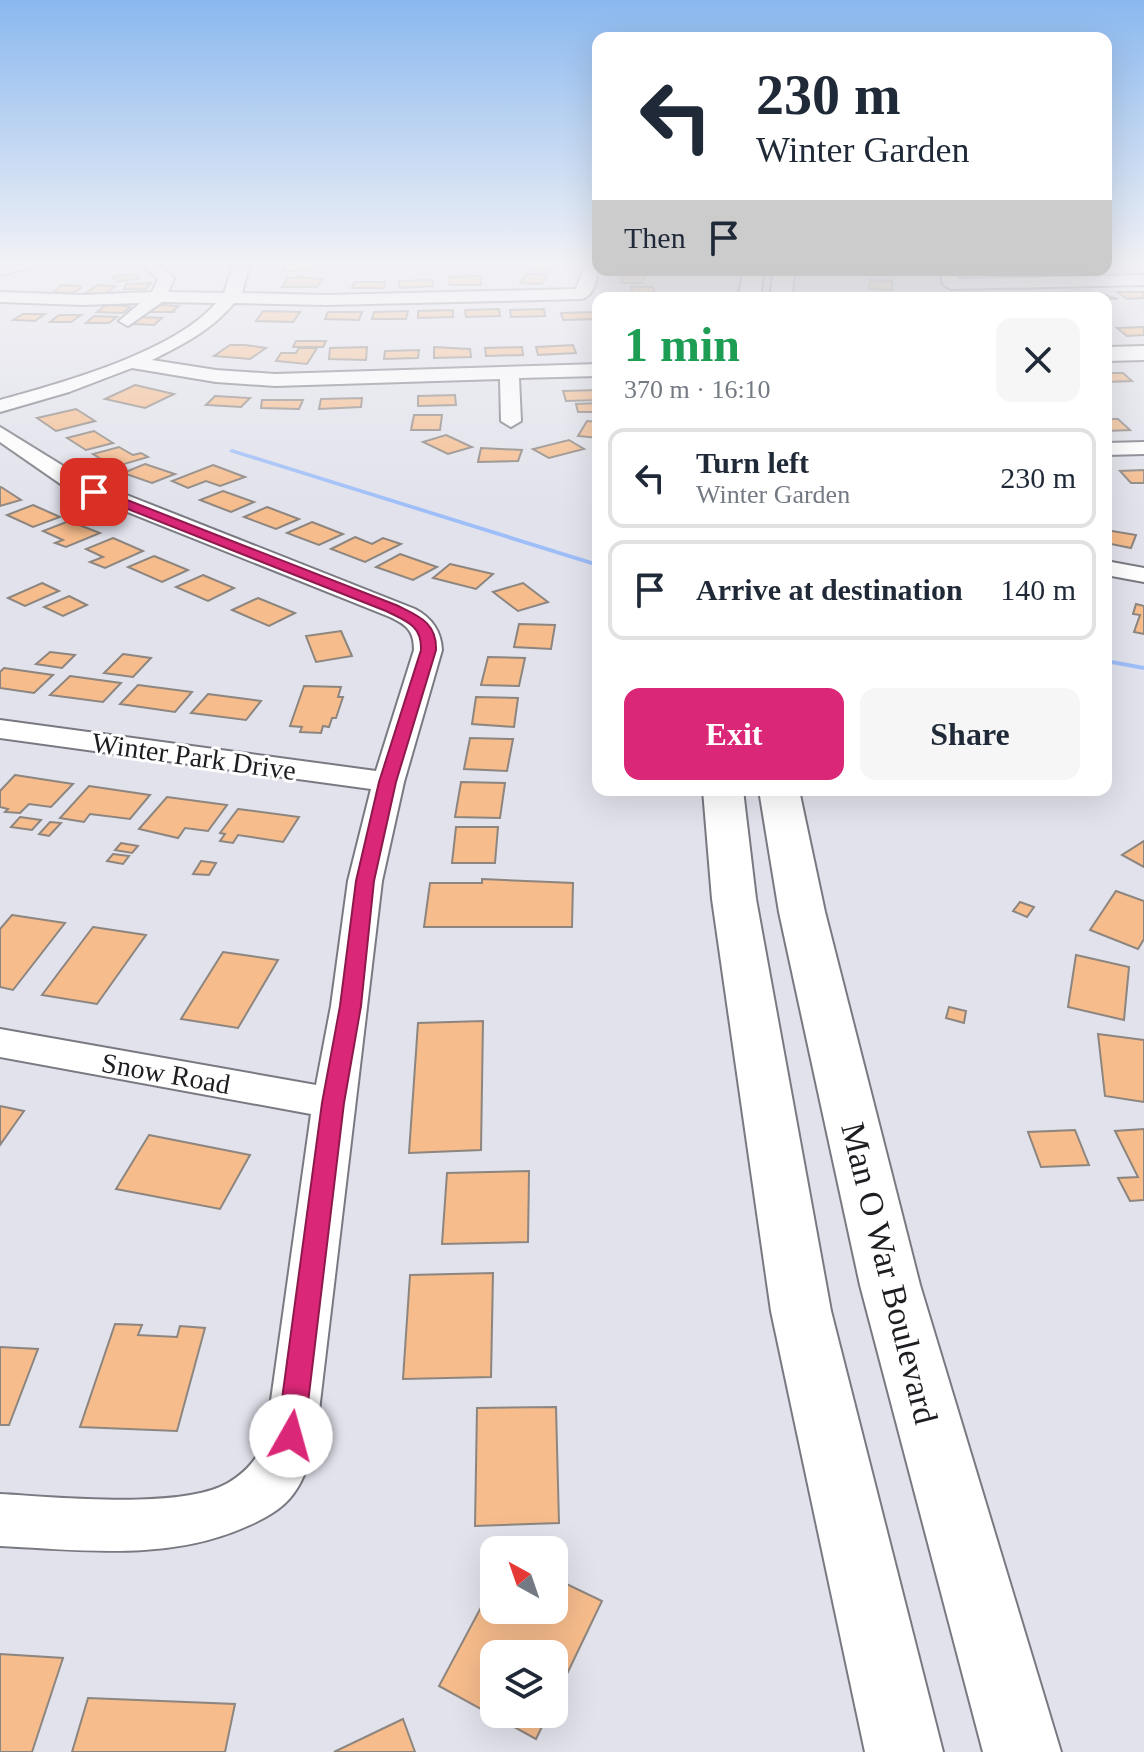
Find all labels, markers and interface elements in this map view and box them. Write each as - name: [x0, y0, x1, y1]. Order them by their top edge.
- icon: left: [624, 64, 728, 168]
- text: 230 m: [756, 64, 901, 126]
- text: Winter Garden: [756, 130, 969, 170]
- icon: arrive: [702, 216, 746, 260]
- text: Then: [624, 221, 686, 254]
- text: 1 min: [624, 318, 740, 371]
- button: close: [996, 318, 1080, 402]
- text: 370 m · 16:10: [624, 375, 771, 404]
- text: Turn left: [696, 446, 809, 479]
- icon: left: [628, 456, 672, 500]
- pin: [60, 458, 128, 526]
- text: 230 m: [1000, 461, 1076, 494]
- icon: arrive: [72, 470, 116, 514]
- text: Winter Garden: [696, 480, 850, 509]
- icon: arrive: [628, 568, 672, 612]
- text: Arrive at destination: [696, 573, 963, 606]
- text: 140 m: [1000, 573, 1076, 606]
- button: Exit: [624, 688, 844, 780]
- button: Share: [860, 688, 1080, 780]
- street label: Winter Park Drive: [90, 727, 298, 786]
- street label: Snow Road: [99, 1047, 233, 1100]
- street label: Man O War Boulevard: [834, 1119, 945, 1428]
- position arrow: [249, 1394, 333, 1478]
- north arrow: [480, 1536, 568, 1624]
- map controls: [480, 1536, 568, 1728]
- button: layers: [480, 1640, 568, 1728]

